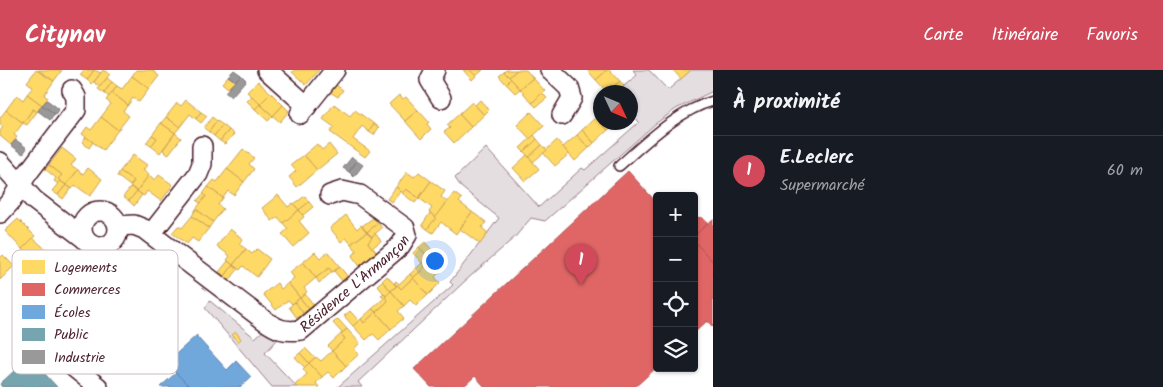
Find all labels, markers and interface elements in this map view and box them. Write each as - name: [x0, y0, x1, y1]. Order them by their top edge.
- text: Citynav: [25, 16, 105, 55]
- text: Carte: [923, 21, 963, 50]
- text: Itinéraire: [991, 21, 1058, 50]
- text: Favoris: [1086, 21, 1138, 50]
- north arrow: [593, 85, 638, 130]
- text: À proximité: [733, 86, 840, 119]
- text: E.Leclerc: [780, 143, 854, 173]
- text: 1: [747, 158, 751, 183]
- text: 60 m: [1107, 158, 1143, 183]
- text: Supermarché: [780, 173, 865, 198]
- map controls: [653, 192, 698, 372]
- button: +: [653, 192, 698, 237]
- street label: Résidence L'Armançon: [295, 231, 417, 339]
- button: −: [653, 237, 698, 282]
- pin: 1: [565, 244, 597, 285]
- your location: [422, 248, 448, 274]
- legend: [12, 250, 178, 374]
- text: Logements: [54, 257, 117, 279]
- text: Commerces: [54, 279, 120, 301]
- button: locate: [653, 282, 698, 327]
- text: Écoles: [54, 302, 90, 324]
- text: Public: [54, 324, 89, 346]
- button: layers: [653, 327, 698, 372]
- text: Industrie: [54, 347, 106, 369]

